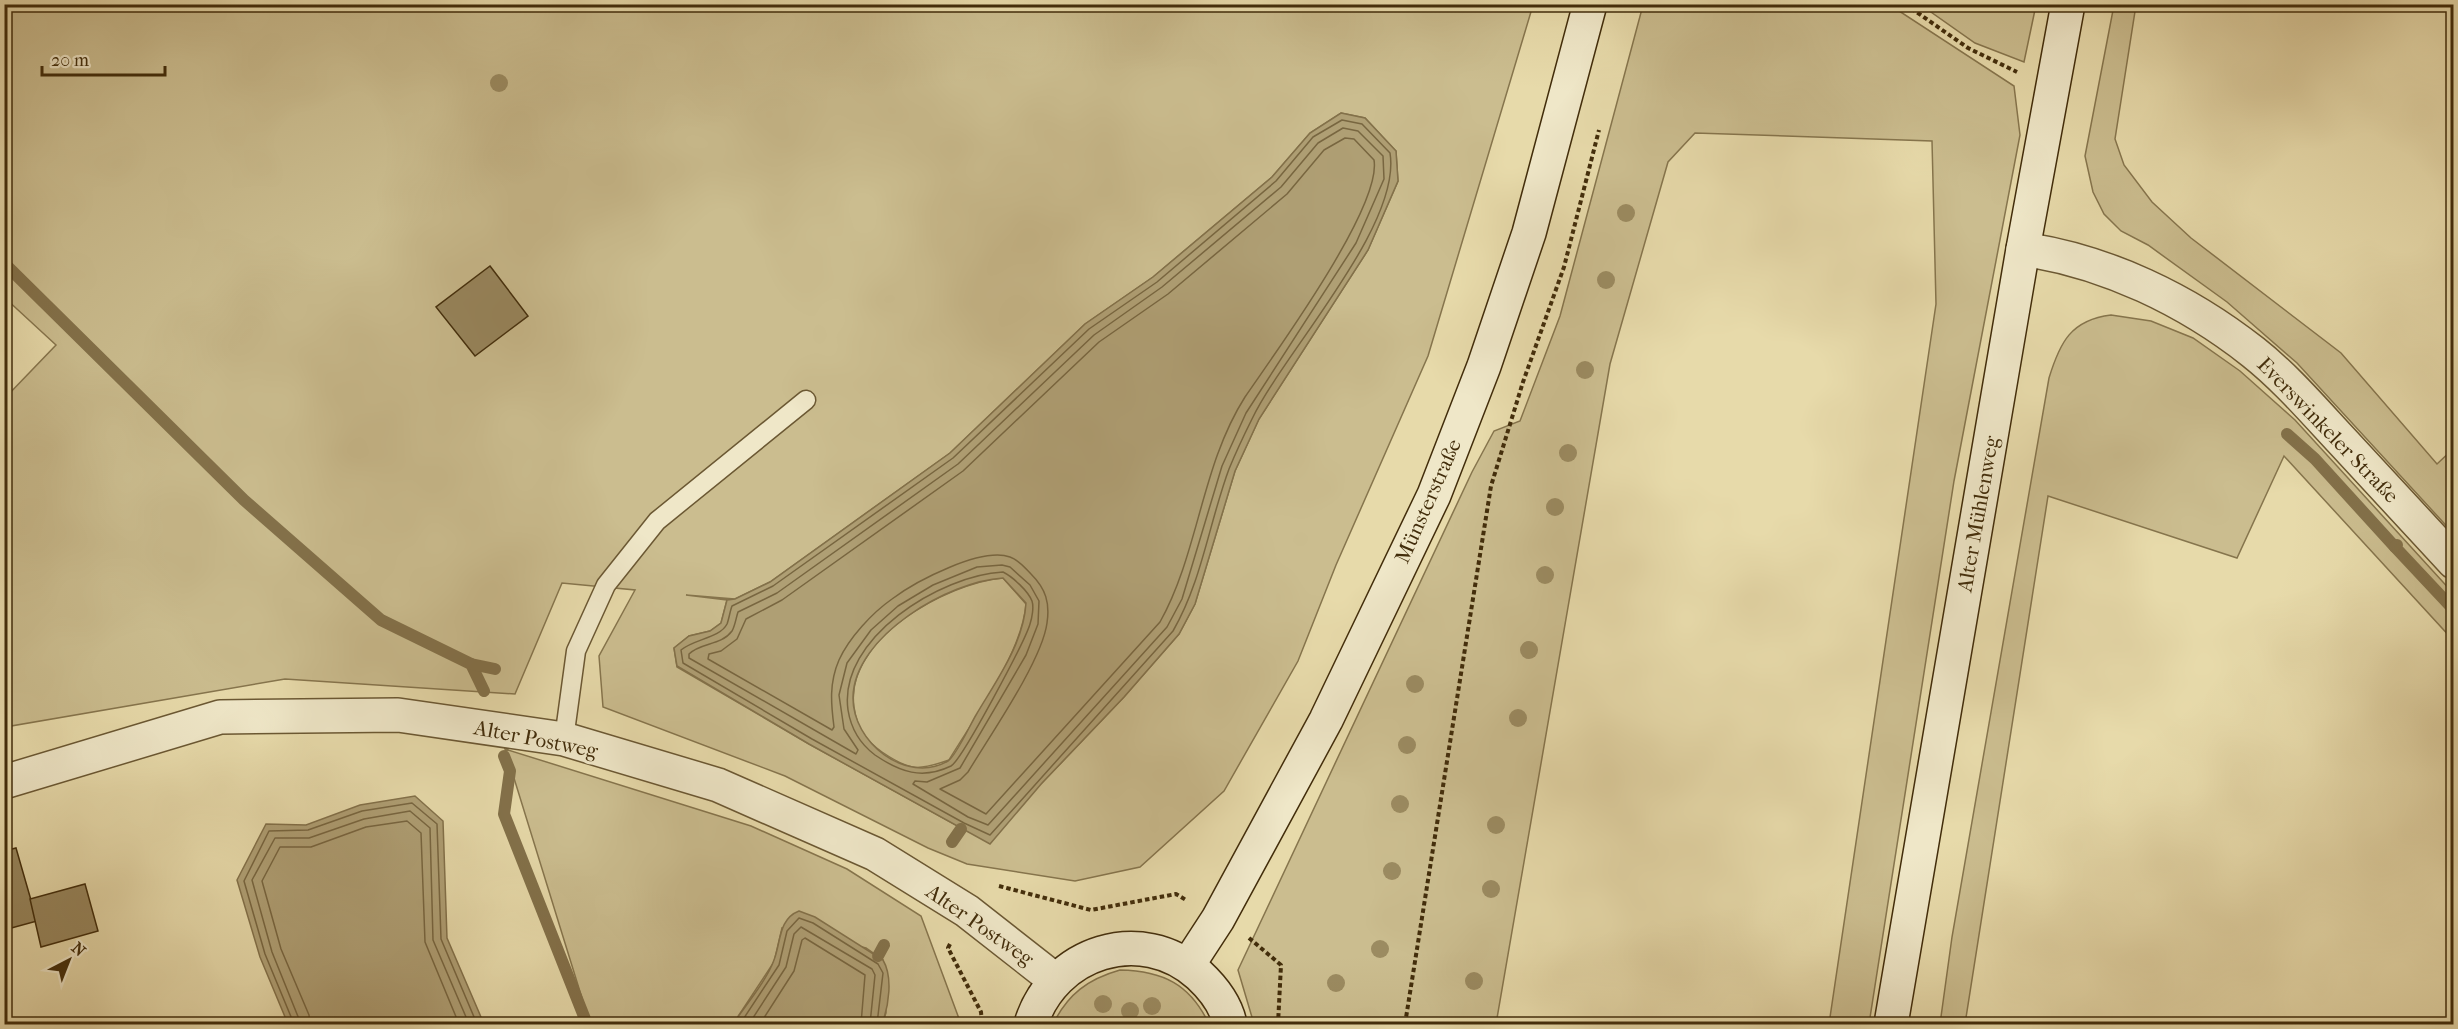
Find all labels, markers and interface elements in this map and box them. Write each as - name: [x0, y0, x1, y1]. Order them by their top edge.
- scale bar: [42, 39, 165, 77]
- text: 20 m: [51, 50, 89, 71]
- street label: Everswinkeler Straße: [2252, 352, 2404, 508]
- street label: Alter Mühlenweg: [1952, 433, 2004, 595]
- street label: Münsterstraße: [1390, 435, 1466, 567]
- street label: Alter Postweg: [471, 715, 601, 763]
- street label: Alter Postweg: [921, 879, 1039, 971]
- north arrow: [39, 930, 99, 990]
- text: N: [68, 938, 90, 961]

